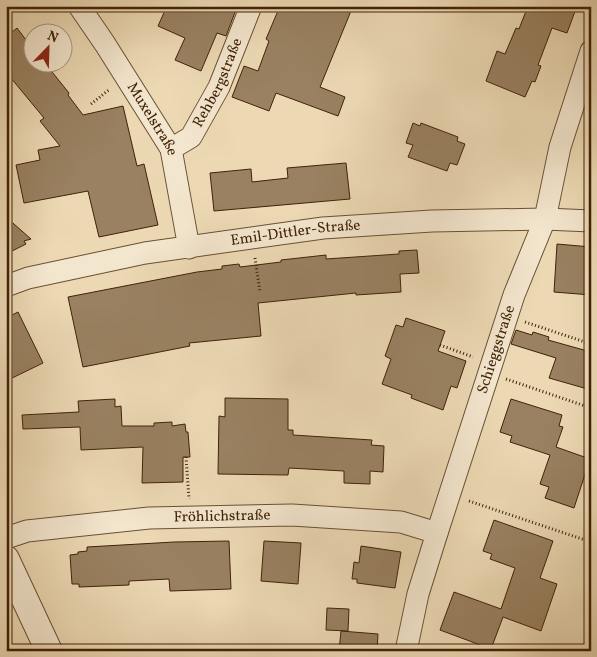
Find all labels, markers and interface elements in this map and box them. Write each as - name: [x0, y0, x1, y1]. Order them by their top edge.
- north arrow: [22, 22, 72, 72]
- text: N: [44, 27, 61, 48]
- street label: Rehbergstraße: [188, 35, 248, 131]
- street label: Muxelstraße: [121, 79, 182, 157]
- street label: Emil-Dittler-Straße: [229, 215, 361, 251]
- street label: Schieggstraße: [472, 302, 521, 397]
- street label: Fröhlichstraße: [173, 505, 271, 528]

